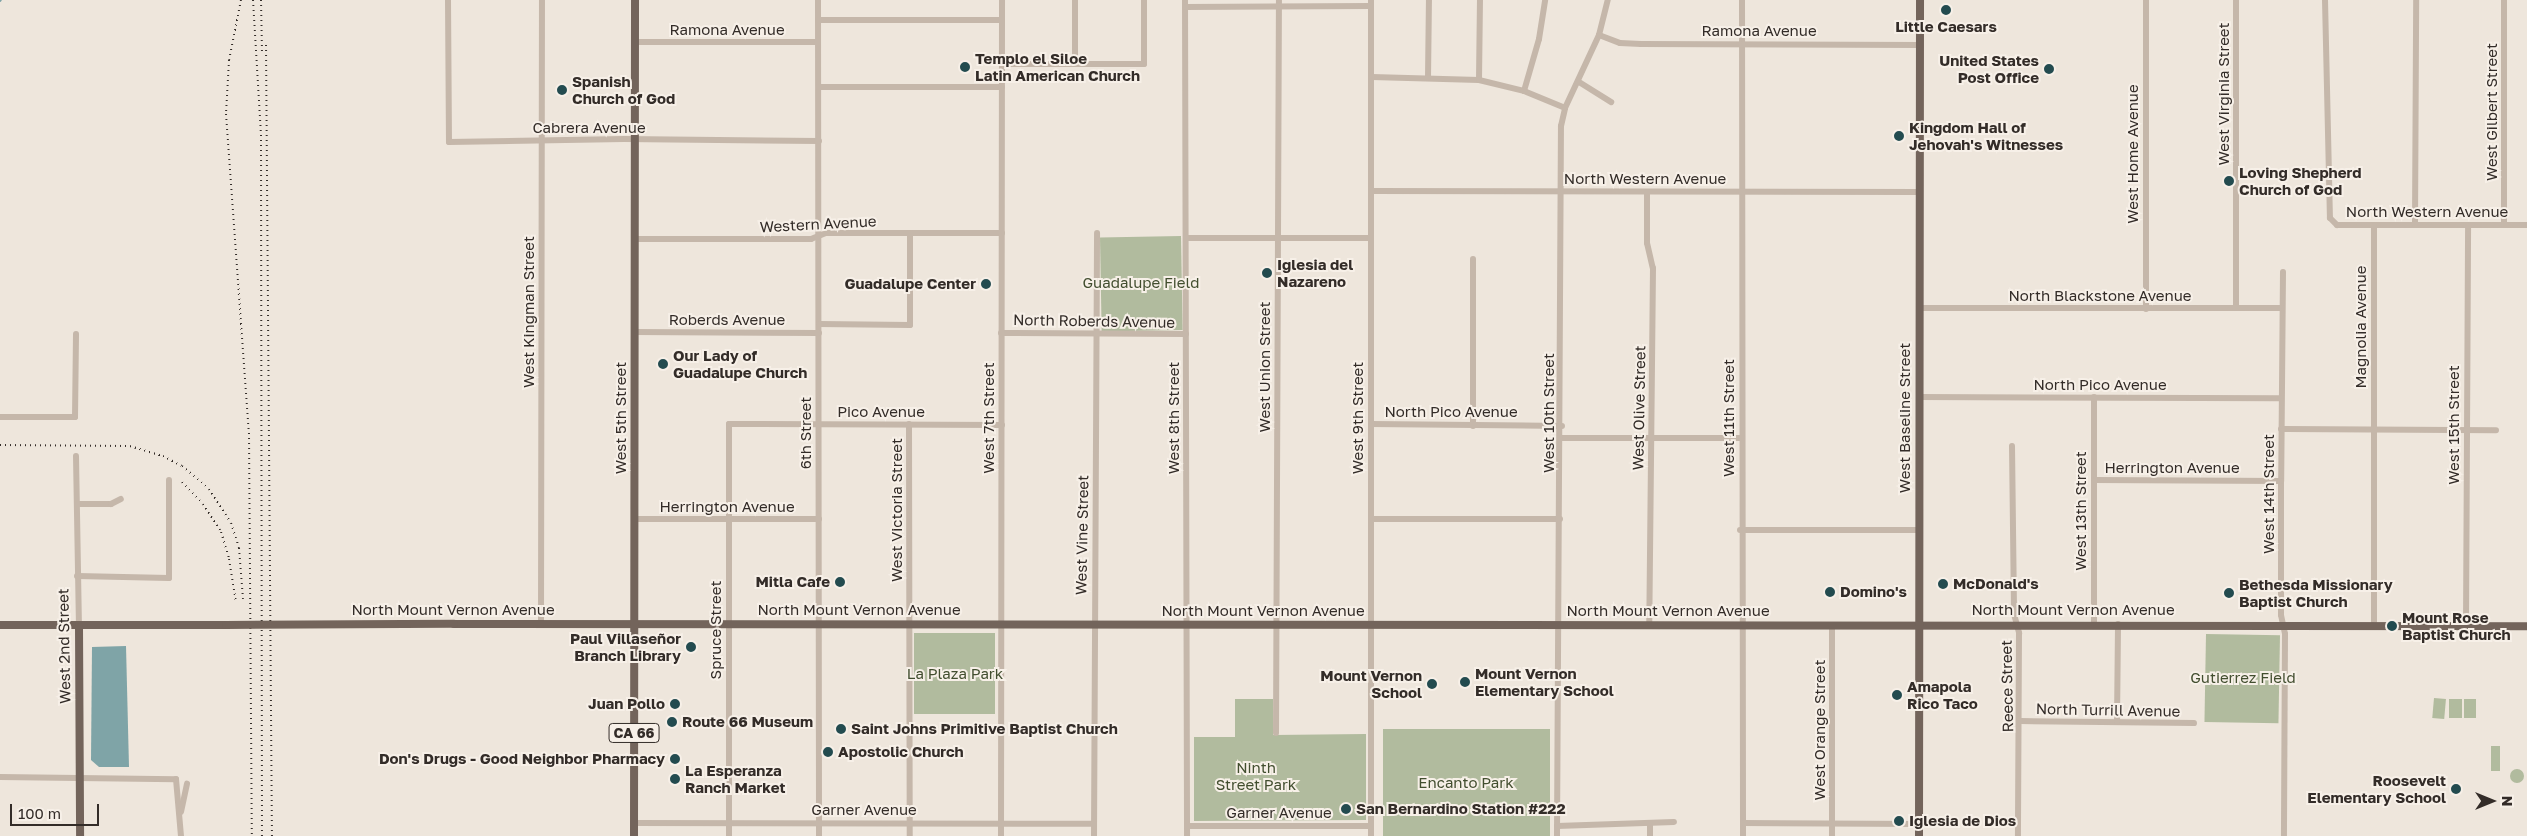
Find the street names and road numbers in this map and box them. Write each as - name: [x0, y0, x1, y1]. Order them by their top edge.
- street label: Ramona Avenue: [669, 21, 785, 39]
- street label: Ramona Avenue: [1701, 22, 1817, 40]
- street label: West Virginia Street: [2215, 22, 2233, 166]
- street label: West Gilbert Street: [2483, 43, 2501, 181]
- street label: West Home Avenue: [2124, 84, 2142, 224]
- street label: Cabrera Avenue: [532, 119, 646, 137]
- street label: North Western Avenue: [1564, 170, 1726, 188]
- street label: North Western Avenue: [2346, 203, 2508, 221]
- street label: Western Avenue: [759, 212, 877, 236]
- street label: West Kingman Street: [520, 236, 538, 388]
- street label: Magnolia Avenue: [2352, 266, 2370, 388]
- street label: North Blackstone Avenue: [2008, 287, 2192, 305]
- street label: West Union Street: [1256, 302, 1274, 432]
- street label: Roberds Avenue: [669, 311, 785, 329]
- street label: North Roberds Avenue: [1013, 311, 1175, 331]
- street label: West Baseline Street: [1896, 343, 1914, 493]
- street label: West Olive Street: [1629, 345, 1649, 471]
- street label: West 10th Street: [1540, 353, 1558, 473]
- street label: West 11th Street: [1720, 359, 1738, 477]
- street label: West 5th Street: [612, 362, 630, 474]
- street label: West 7th Street: [980, 362, 998, 474]
- street label: West 8th Street: [1165, 362, 1183, 474]
- street label: West 9th Street: [1349, 362, 1367, 474]
- street label: West 15th Street: [2445, 365, 2463, 485]
- street label: North Pico Avenue: [2033, 376, 2167, 394]
- street label: 6th Street: [797, 397, 815, 469]
- street label: Pico Avenue: [837, 403, 925, 421]
- street label: North Pico Avenue: [1384, 403, 1518, 421]
- street label: West 14th Street: [2260, 434, 2278, 554]
- street label: West Victoria Street: [888, 438, 906, 582]
- street label: West 13th Street: [2072, 451, 2090, 571]
- street label: Herrington Avenue: [2104, 459, 2240, 477]
- street label: West Vine Street: [1072, 475, 1092, 595]
- street label: Herrington Avenue: [659, 498, 795, 516]
- street label: Spruce Street: [707, 581, 725, 679]
- street label: West 2nd Street: [54, 588, 74, 704]
- street label: North Mount Vernon Avenue: [351, 601, 555, 619]
- street label: North Mount Vernon Avenue: [757, 601, 961, 619]
- street label: North Mount Vernon Avenue: [1971, 601, 2175, 619]
- street label: North Mount Vernon Avenue: [1161, 602, 1365, 620]
- street label: North Mount Vernon Avenue: [1566, 602, 1770, 620]
- street label: Reece Street: [1997, 640, 2017, 732]
- street label: West Orange Street: [1811, 660, 1829, 800]
- street label: North Turrill Avenue: [2036, 700, 2180, 720]
- road number: CA 66: [608, 721, 660, 744]
- street label: Garner Avenue: [811, 801, 917, 819]
- street label: Garner Avenue: [1226, 804, 1332, 822]

